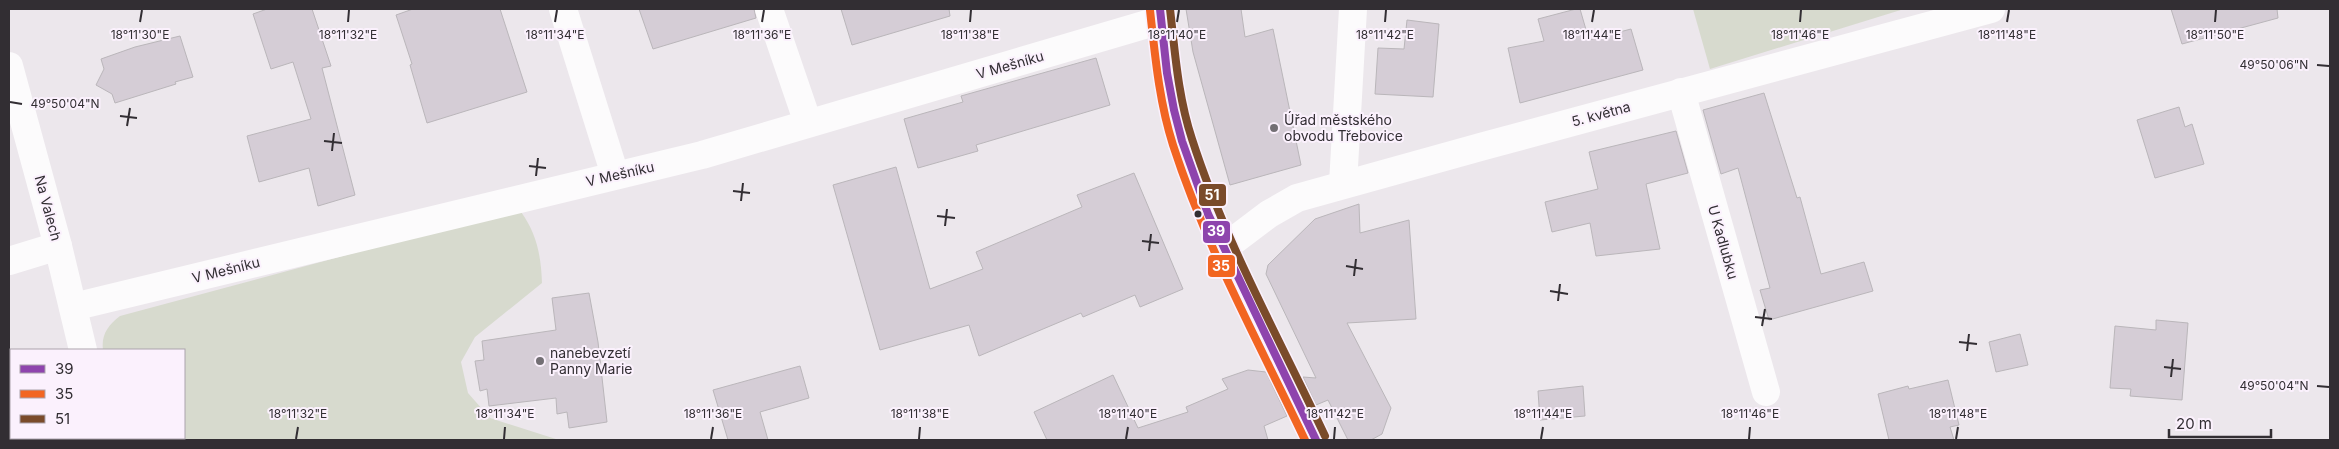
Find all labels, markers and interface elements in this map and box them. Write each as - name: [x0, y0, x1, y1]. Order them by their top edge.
- text: 18°11'30"E: [111, 27, 169, 42]
- text: 18°11'32"E: [319, 27, 377, 42]
- text: 18°11'34"E: [526, 27, 584, 42]
- text: 18°11'36"E: [733, 27, 791, 42]
- text: 18°11'38"E: [941, 27, 999, 42]
- text: 18°11'40"E: [1148, 27, 1206, 42]
- text: 18°11'42"E: [1356, 27, 1414, 42]
- text: 18°11'44"E: [1563, 27, 1621, 42]
- text: 18°11'46"E: [1771, 27, 1829, 42]
- text: 18°11'48"E: [1978, 27, 2036, 42]
- text: 18°11'50"E: [2186, 27, 2244, 42]
- street label: V Mešníku: [974, 47, 1046, 82]
- text: 49°50'06"N: [2240, 57, 2308, 72]
- text: 49°50'04"N: [30, 96, 100, 111]
- street label: 5. května: [1570, 98, 1632, 130]
- place label: Úřad městského obvodu Třebovice: [1284, 111, 1403, 144]
- marker: Úřad městského obvodu Třebovice: [1268, 122, 1280, 134]
- street label: V Mešníku: [584, 157, 656, 190]
- street label: Na Valech: [32, 173, 65, 242]
- line badge: 51: [1198, 183, 1227, 207]
- text: 51: [1205, 186, 1219, 203]
- street label: U Kadlubku: [1705, 203, 1742, 281]
- unlabelled marker: [1193, 209, 1203, 219]
- line badge: 39: [1202, 220, 1231, 244]
- text: 39: [1207, 222, 1225, 239]
- street label: V Mešníku: [190, 253, 262, 286]
- line badge: 35: [1207, 254, 1236, 278]
- text: 35: [1212, 257, 1230, 274]
- place label: nanebevzetí Panny Marie: [550, 344, 633, 377]
- legend: [10, 349, 185, 439]
- marker: nanebevzetí Panny Marie: [534, 355, 546, 367]
- text: 39: [55, 359, 74, 378]
- text: 49°50'04"N: [2239, 378, 2309, 393]
- text: 35: [55, 384, 73, 403]
- text: 18°11'32"E: [269, 406, 327, 421]
- text: 18°11'34"E: [476, 406, 534, 421]
- text: 18°11'36"E: [684, 406, 742, 421]
- text: 18°11'38"E: [891, 406, 949, 421]
- text: 18°11'40"E: [1099, 406, 1157, 421]
- text: 18°11'42"E: [1306, 406, 1364, 421]
- text: 18°11'44"E: [1514, 406, 1572, 421]
- text: 18°11'46"E: [1721, 406, 1779, 421]
- text: 18°11'48"E: [1929, 406, 1987, 421]
- scale bar: [2169, 406, 2272, 438]
- text: 51: [55, 409, 70, 428]
- text: 20 m: [2176, 414, 2212, 433]

